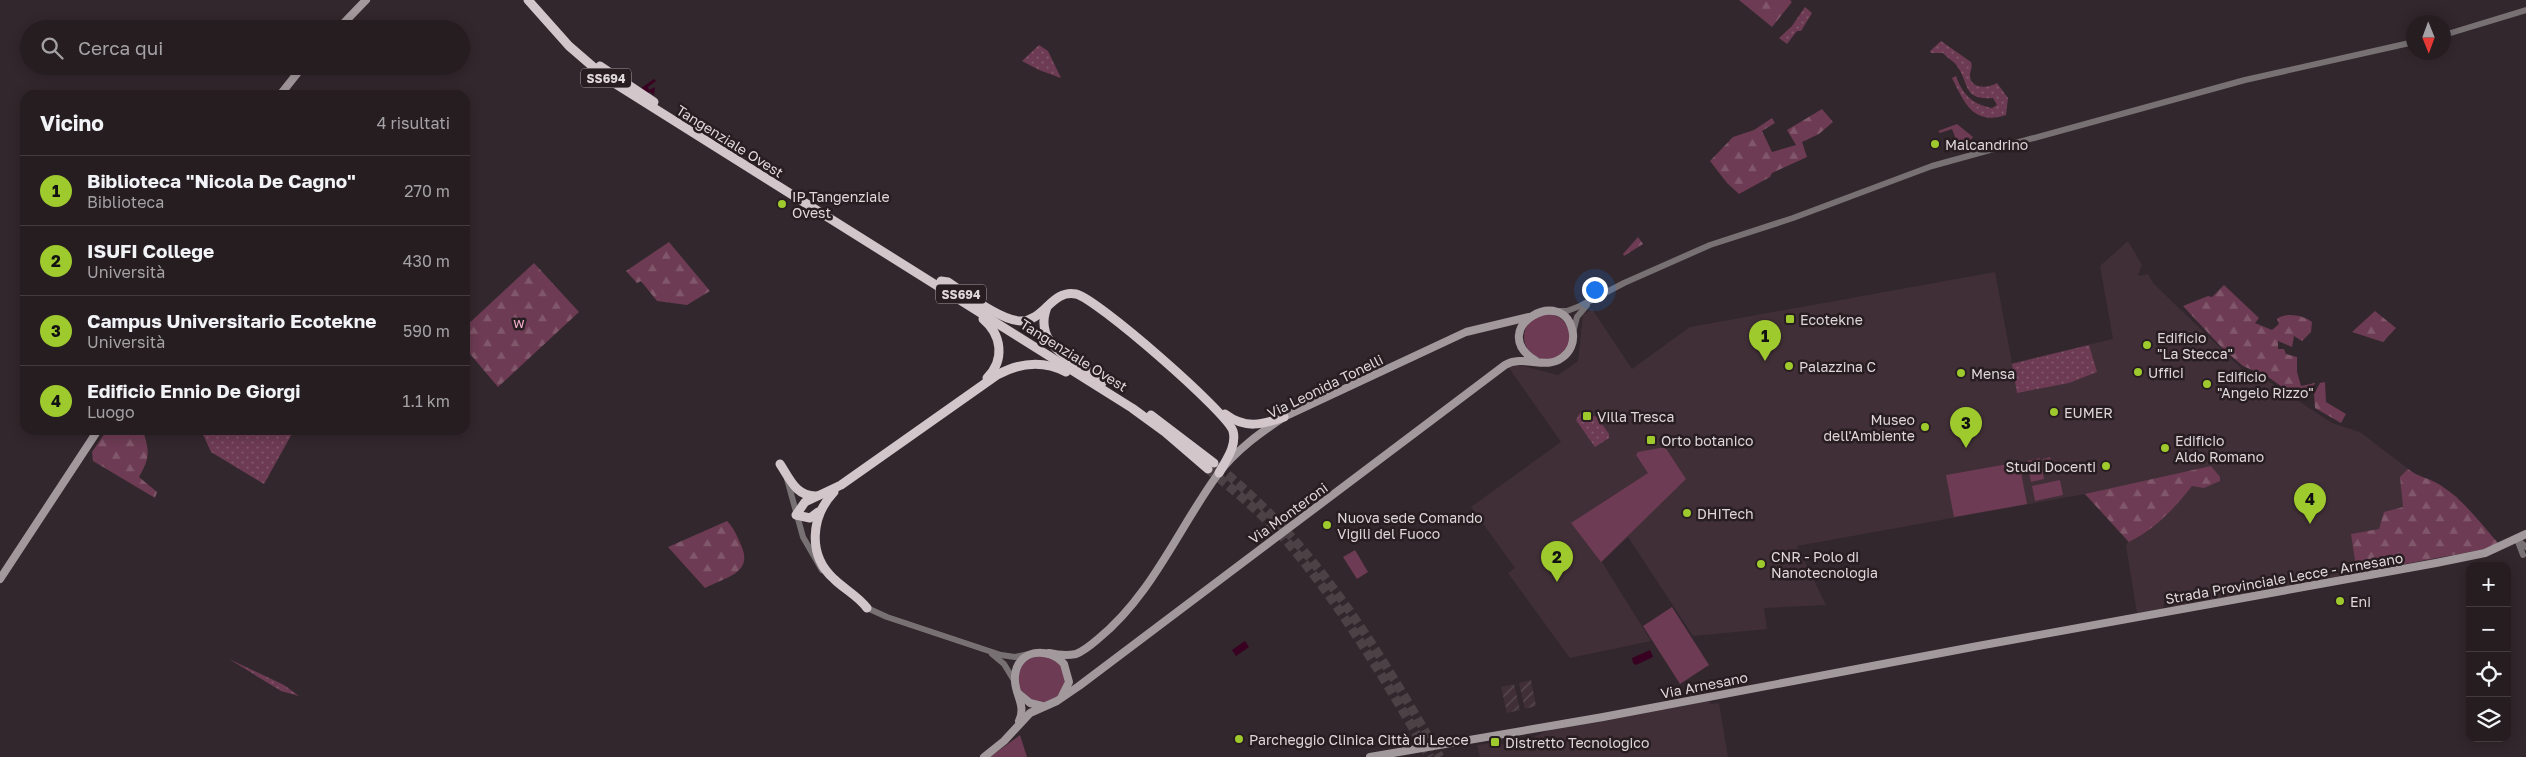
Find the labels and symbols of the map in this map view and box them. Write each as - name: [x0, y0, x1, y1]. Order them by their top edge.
- north arrow: [2406, 15, 2451, 60]
- road number: SS694: [581, 68, 631, 88]
- street label: Tangenziale Ovest: [673, 101, 787, 181]
- place label: Malcandrino: [1945, 136, 2028, 153]
- marker: Malcandrino: [1929, 138, 1941, 150]
- place label: IP Tangenziale Ovest: [792, 188, 890, 221]
- marker: IP Tangenziale Ovest: [776, 198, 788, 210]
- your location: [1582, 277, 1608, 303]
- road number: SS694: [936, 284, 986, 304]
- place label: Ecotekne: [1800, 311, 1863, 328]
- marker: Ecotekne: [1784, 313, 1796, 325]
- park label: w: [513, 314, 525, 331]
- street label: Tangenziale Ovest: [1017, 315, 1131, 395]
- pin: 1: [1749, 320, 1781, 361]
- place label: Edificio "La Stecca": [2157, 329, 2233, 362]
- marker: Edificio "La Stecca": [2141, 339, 2153, 351]
- street label: Via Leonida Tonelli: [1264, 351, 1386, 421]
- place label: Palazzina C: [1799, 358, 1876, 375]
- marker: Palazzina C: [1783, 360, 1795, 372]
- place label: Uffici: [2148, 364, 2184, 381]
- place label: Mensa: [1971, 365, 2015, 382]
- marker: Uffici: [2132, 366, 2144, 378]
- marker: Mensa: [1955, 367, 1967, 379]
- place label: Edificio "Angelo Rizzo": [2217, 368, 2314, 401]
- marker: Edificio "Angelo Rizzo": [2201, 378, 2213, 390]
- place label: EUMER: [2064, 404, 2113, 421]
- marker: EUMER: [2048, 406, 2060, 418]
- pin: 3: [1950, 407, 1982, 448]
- place label: Villa Tresca: [1597, 408, 1674, 425]
- marker: Villa Tresca: [1581, 410, 1593, 422]
- place label: Museo dell'Ambiente: [1823, 411, 1915, 444]
- marker: Museo dell'Ambiente: [1919, 421, 1931, 433]
- place label: Orto botanico: [1661, 432, 1754, 449]
- place label: Edificio Aldo Romano: [2175, 432, 2264, 465]
- marker: Orto botanico: [1645, 434, 1657, 446]
- marker: Edificio Aldo Romano: [2159, 442, 2171, 454]
- place label: Studi Docenti: [2006, 458, 2096, 475]
- marker: Studi Docenti: [2100, 460, 2112, 472]
- street label: Via Monteroni: [1245, 479, 1331, 547]
- pin: 4: [2294, 483, 2326, 524]
- place label: DHITech: [1697, 505, 1754, 522]
- marker: DHITech: [1681, 507, 1693, 519]
- place label: Nuova sede Comando Vigili del Fuoco: [1337, 509, 1483, 542]
- marker: Nuova sede Comando Vigili del Fuoco: [1321, 519, 1333, 531]
- pin: 2: [1541, 541, 1573, 582]
- place label: CNR - Polo di Nanotecnologia: [1771, 548, 1878, 581]
- street label: Strada Provinciale Lecce - Arnesano: [2164, 549, 2404, 607]
- marker: CNR - Polo di Nanotecnologia: [1755, 558, 1767, 570]
- place label: Eni: [2350, 593, 2371, 610]
- marker: Eni: [2334, 595, 2346, 607]
- street label: Via Arnesano: [1659, 668, 1749, 702]
- place label: Parcheggio Clinica Città di Lecce: [1249, 731, 1469, 748]
- marker: Parcheggio Clinica Città di Lecce: [1233, 733, 1245, 745]
- place label: Distretto Tecnologico: [1505, 734, 1649, 751]
- marker: Distretto Tecnologico: [1489, 736, 1501, 748]

